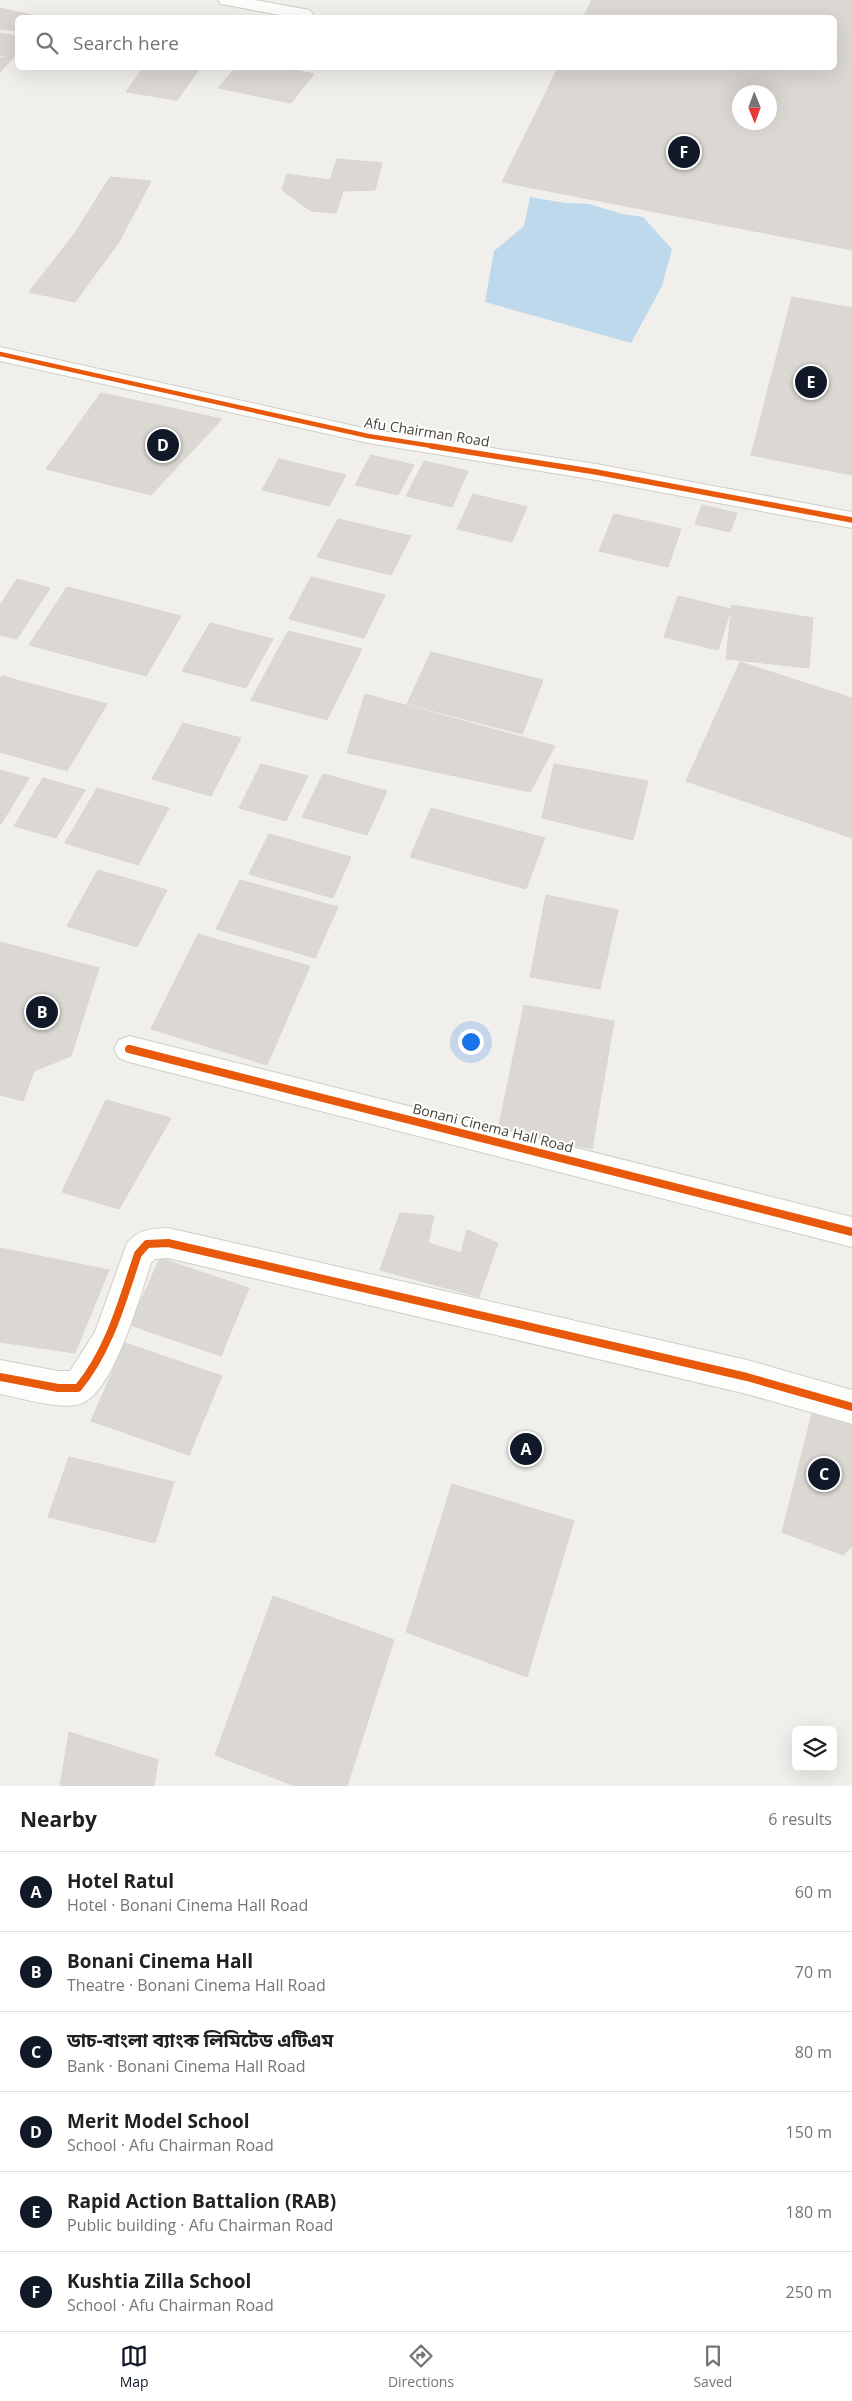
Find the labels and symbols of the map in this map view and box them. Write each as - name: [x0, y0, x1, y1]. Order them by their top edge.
- north arrow: [732, 85, 777, 130]
- pin: F: [668, 133, 700, 171]
- pin: E: [795, 363, 827, 401]
- street label: Afu Chairman Road: [363, 412, 491, 451]
- pin: D: [147, 426, 179, 464]
- pin: B: [26, 993, 58, 1031]
- your location: [458, 1029, 484, 1055]
- street label: Bonani Cinema Hall Road: [411, 1098, 575, 1157]
- pin: A: [510, 1430, 542, 1468]
- pin: C: [808, 1455, 840, 1493]

